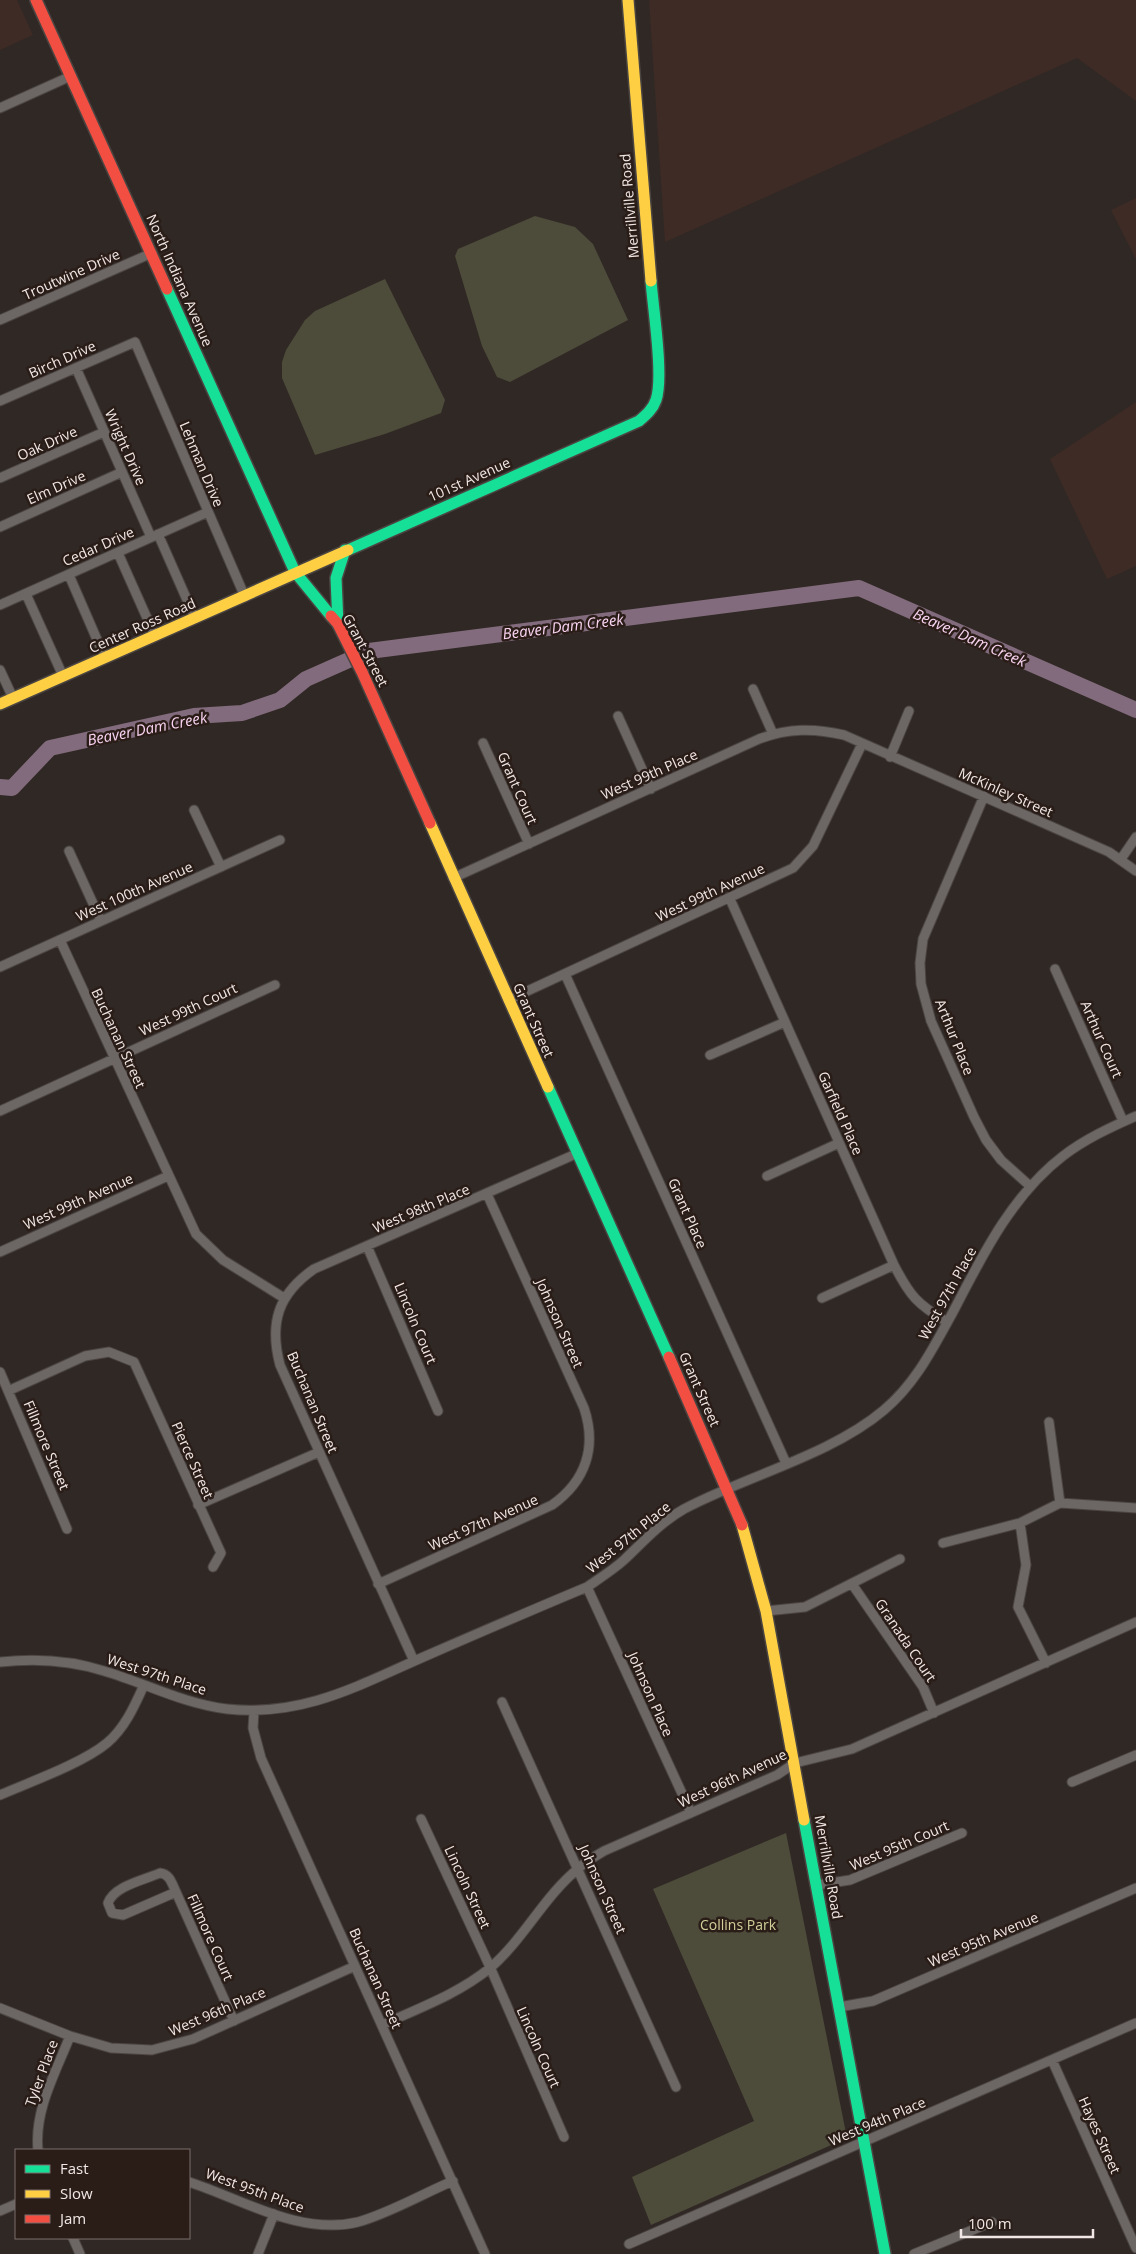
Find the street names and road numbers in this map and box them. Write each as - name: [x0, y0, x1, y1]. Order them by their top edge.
- street label: Merrillville Road: [615, 153, 643, 259]
- street label: North Indiana Avenue: [142, 211, 218, 349]
- street label: Troutwine Drive: [20, 244, 123, 304]
- street label: Birch Drive: [25, 336, 99, 382]
- street label: Wright Drive: [101, 406, 151, 488]
- street label: Lehman Drive: [175, 418, 229, 510]
- street label: Oak Drive: [14, 421, 80, 465]
- street label: 101st Avenue: [425, 452, 513, 506]
- street label: Elm Drive: [24, 466, 88, 508]
- street label: Cedar Drive: [59, 522, 137, 570]
- street label: Center Ross Road: [86, 593, 198, 657]
- street label: Grant Street: [339, 610, 393, 690]
- street label: West 99th Place: [598, 744, 700, 804]
- street label: Grant Court: [494, 749, 542, 827]
- street label: McKinley Street: [956, 763, 1056, 821]
- street label: West 100th Avenue: [73, 857, 196, 925]
- street label: West 99th Avenue: [652, 858, 768, 926]
- street label: West 99th Court: [136, 978, 240, 1040]
- street label: Grant Street: [509, 980, 559, 1060]
- street label: Buchanan Street: [87, 985, 151, 1091]
- street label: Arthur Place: [931, 996, 979, 1078]
- street label: Arthur Court: [1077, 997, 1127, 1081]
- street label: Garfield Place: [814, 1068, 868, 1158]
- street label: West 99th Avenue: [20, 1168, 136, 1234]
- street label: Grant Place: [664, 1175, 712, 1251]
- street label: West 98th Place: [370, 1179, 473, 1237]
- street label: West 97th Place: [914, 1243, 980, 1343]
- street label: Johnson Street: [531, 1274, 588, 1371]
- street label: Lincoln Court: [390, 1279, 442, 1367]
- street label: Buchanan Street: [283, 1348, 343, 1456]
- street label: Grant Street: [675, 1349, 725, 1429]
- street label: Fillmore Street: [20, 1397, 74, 1493]
- street label: Pierce Street: [167, 1418, 219, 1502]
- street label: West 97th Avenue: [425, 1489, 541, 1555]
- street label: West 97th Place: [582, 1497, 674, 1577]
- street label: Granada Court: [871, 1595, 941, 1685]
- street label: Johnson Place: [623, 1647, 678, 1740]
- street label: West 97th Place: [105, 1649, 209, 1699]
- street label: West 96th Avenue: [674, 1744, 790, 1812]
- street label: Merrillville Road: [811, 1814, 847, 1920]
- street label: West 95th Court: [847, 1816, 951, 1874]
- street label: Johnson Street: [574, 1840, 631, 1937]
- street label: Lincoln Street: [440, 1842, 496, 1932]
- street label: Fillmore Court: [183, 1891, 239, 1983]
- street label: West 95th Avenue: [925, 1907, 1041, 1971]
- street label: Buchanan Street: [345, 1925, 407, 2031]
- street label: West 96th Place: [166, 1982, 269, 2040]
- street label: Lincoln Court: [513, 2003, 565, 2091]
- street label: Tyler Place: [20, 2037, 62, 2109]
- street label: West 94th Place: [826, 2092, 929, 2150]
- street label: Hayes Street: [1075, 2094, 1125, 2177]
- street label: West 95th Place: [203, 2163, 307, 2217]

